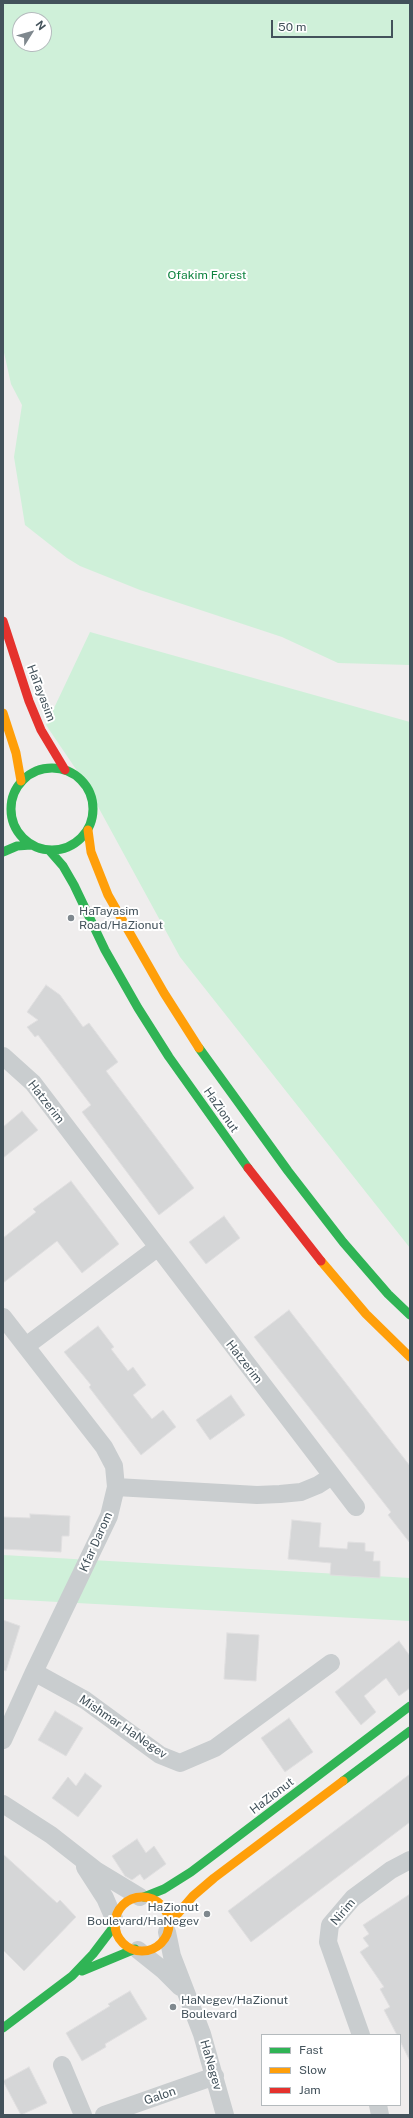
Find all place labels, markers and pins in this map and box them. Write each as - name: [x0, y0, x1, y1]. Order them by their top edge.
- place label: HaTayasim Road/HaZionut: [79, 904, 163, 932]
- marker: HaTayasim Road/HaZionut: [66, 913, 76, 923]
- place label: HaZionut Boulevard/HaNegev: [87, 1900, 199, 1928]
- marker: HaZionut Boulevard/HaNegev: [202, 1909, 212, 1919]
- place label: HaNegev/HaZionut Boulevard: [181, 1993, 288, 2021]
- marker: HaNegev/HaZionut Boulevard: [168, 2002, 178, 2012]

